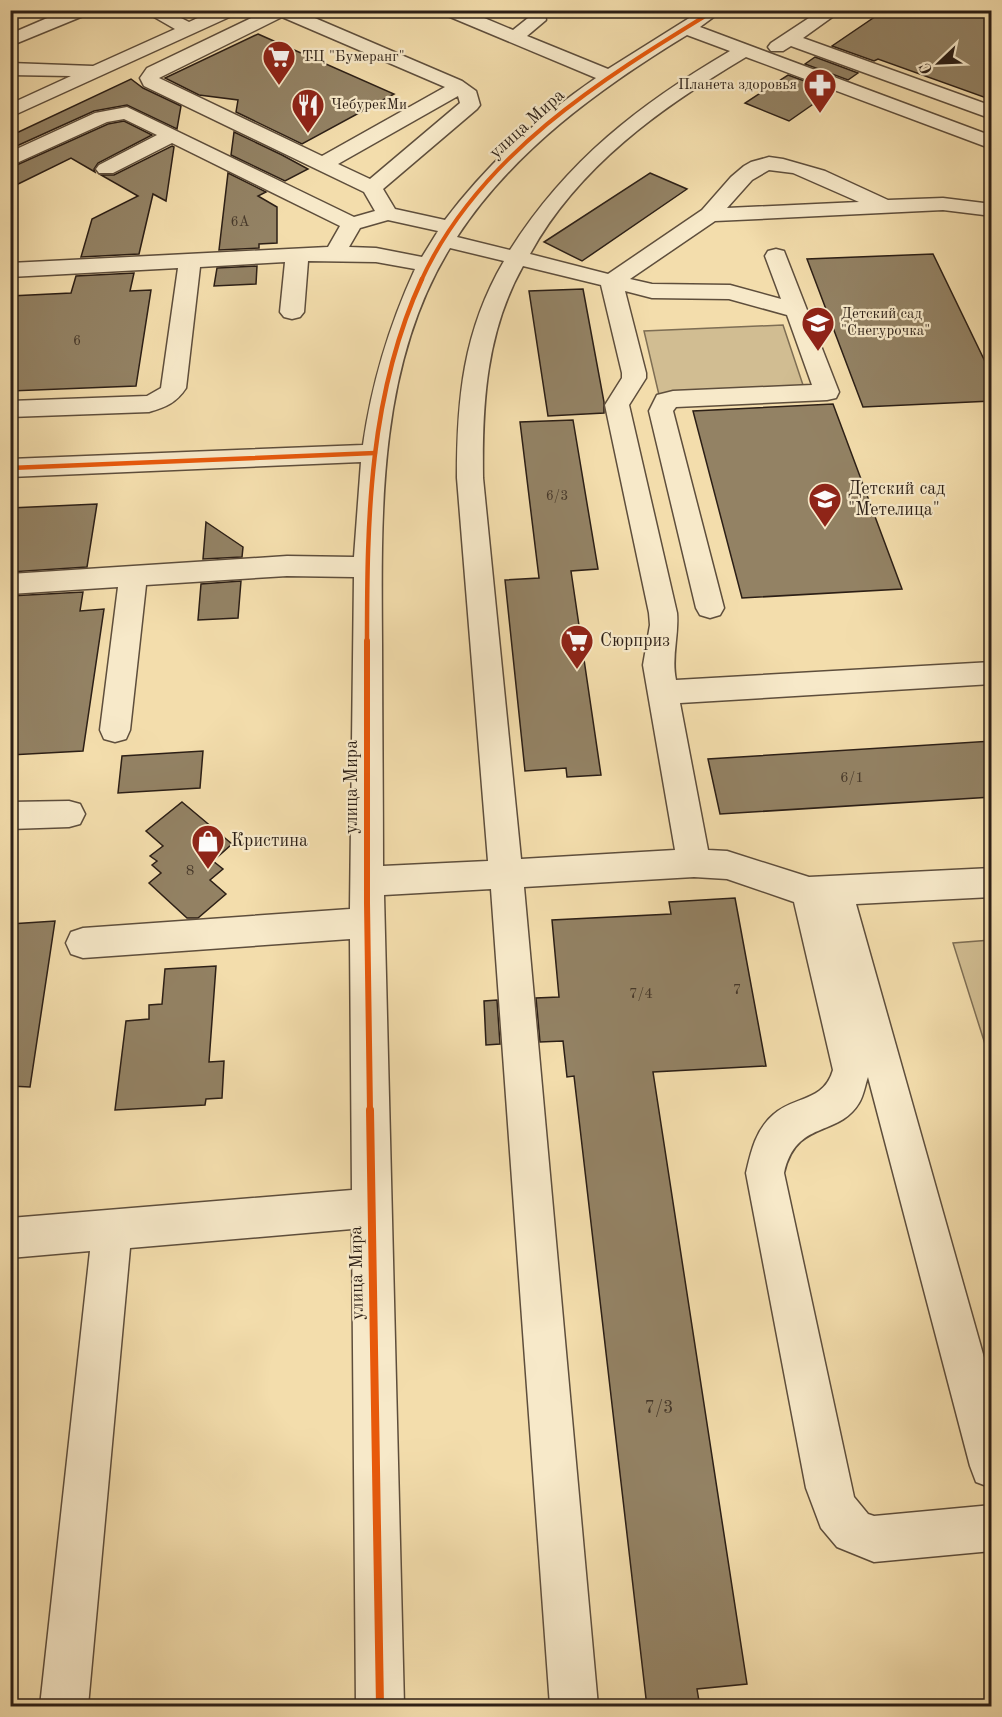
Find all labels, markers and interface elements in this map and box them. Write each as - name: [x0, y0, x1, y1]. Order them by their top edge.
- north arrow: [909, 33, 969, 93]
- supermarket icon: ТЦ "Бумеранг": [261, 39, 297, 86]
- place label: ТЦ "Бумеранг": [302, 50, 405, 65]
- text: С: [918, 60, 936, 76]
- pharmacy icon: Планета здоровья: [802, 67, 838, 114]
- place label: Планета здоровья: [678, 78, 797, 93]
- street label: улица Мира: [486, 86, 568, 162]
- restaurant icon: ЧебурекМи: [290, 87, 326, 134]
- place label: ЧебурекМи: [331, 98, 407, 113]
- house number: 6А: [231, 215, 250, 229]
- school or university icon: Детский сад "Снегурочка": [800, 305, 836, 352]
- place label: Детский сад "Снегурочка": [841, 307, 930, 339]
- house number: 6: [73, 334, 81, 348]
- place label: Детский сад "Метелица": [848, 480, 945, 519]
- school or university icon: Детский сад "Метелица": [807, 481, 843, 528]
- house number: 6/3: [546, 489, 568, 503]
- supermarket icon: Сюрприз: [559, 623, 595, 670]
- place label: Сюрприз: [600, 632, 670, 650]
- street label: улица Мира: [343, 740, 361, 834]
- house number: 6/1: [840, 771, 864, 786]
- shop icon: Кристина: [190, 823, 226, 870]
- place label: Кристина: [231, 832, 308, 850]
- house number: 8: [186, 864, 194, 879]
- house number: 7: [733, 983, 741, 998]
- house number: 7/4: [629, 987, 653, 1002]
- street label: улица Мира: [347, 1226, 367, 1320]
- house number: 7/3: [645, 1399, 673, 1417]

